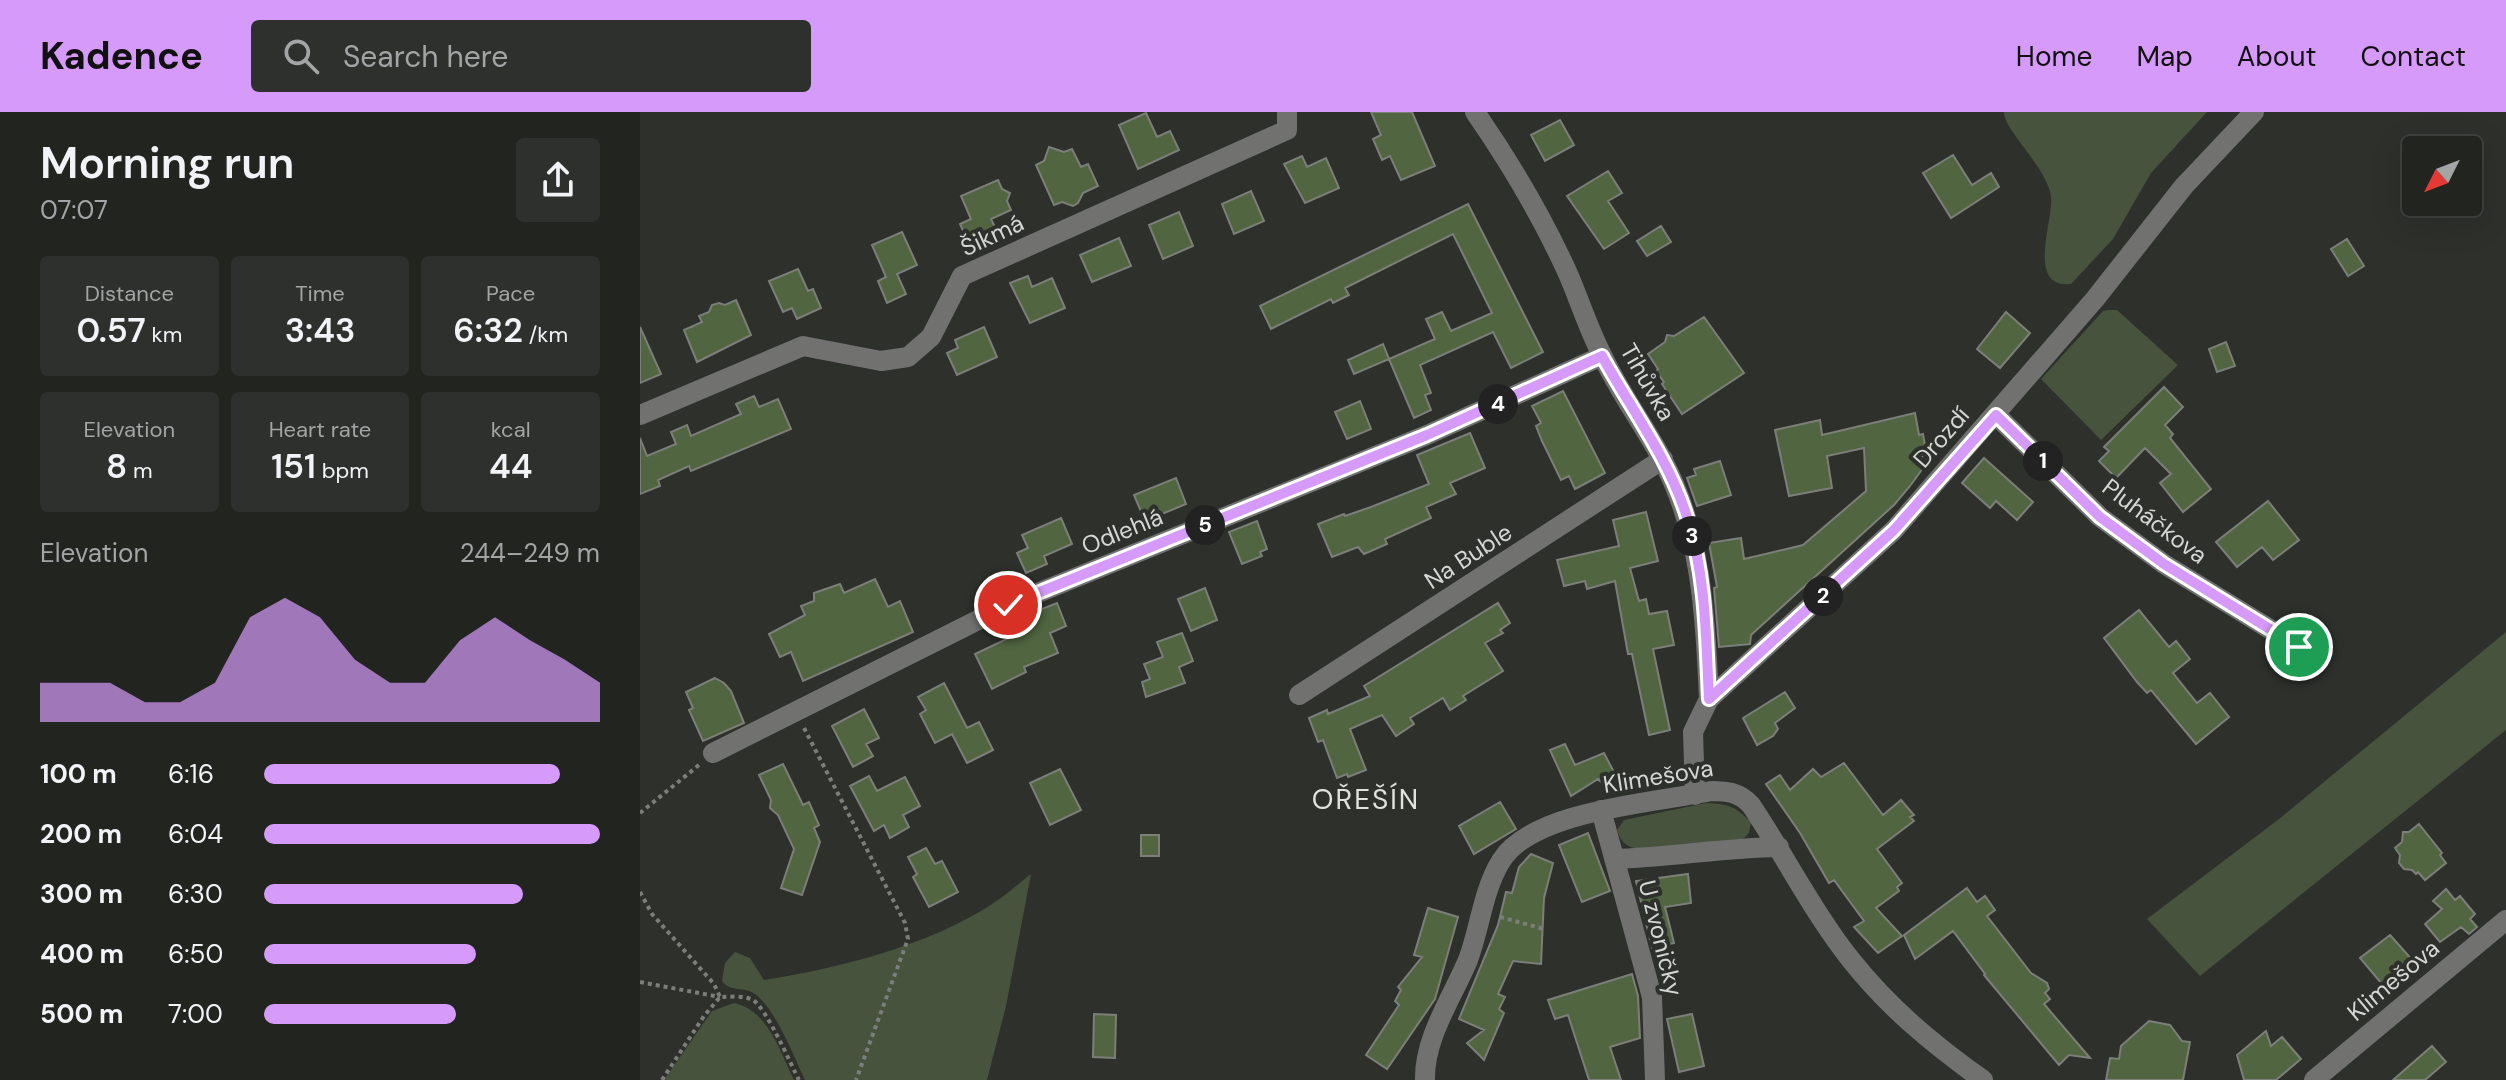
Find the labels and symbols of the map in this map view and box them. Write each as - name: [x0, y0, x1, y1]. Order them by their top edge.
- north arrow: [2402, 136, 2482, 216]
- street label: Šikmá: [955, 207, 1029, 263]
- street label: Tihůvka: [1613, 338, 1683, 426]
- pin: 4: [1478, 384, 1518, 424]
- street label: Drozdí: [1906, 400, 1976, 474]
- pin: 1: [2023, 441, 2063, 481]
- street label: Pluháčkova: [2096, 471, 2214, 571]
- street label: Odlehlá: [1077, 501, 1167, 561]
- pin: 5: [1185, 505, 1225, 545]
- street label: Na Buble: [1418, 516, 1518, 596]
- pin: 3: [1672, 516, 1712, 556]
- pin: [974, 571, 1042, 639]
- pin: 2: [1803, 576, 1843, 616]
- pin: [2265, 613, 2333, 681]
- street label: Klimešova: [1601, 752, 1715, 800]
- district label: OŘEŠÍN: [1312, 781, 1420, 818]
- street label: U zvoničky: [1632, 877, 1690, 999]
- street label: Klimešova: [2341, 932, 2445, 1028]

